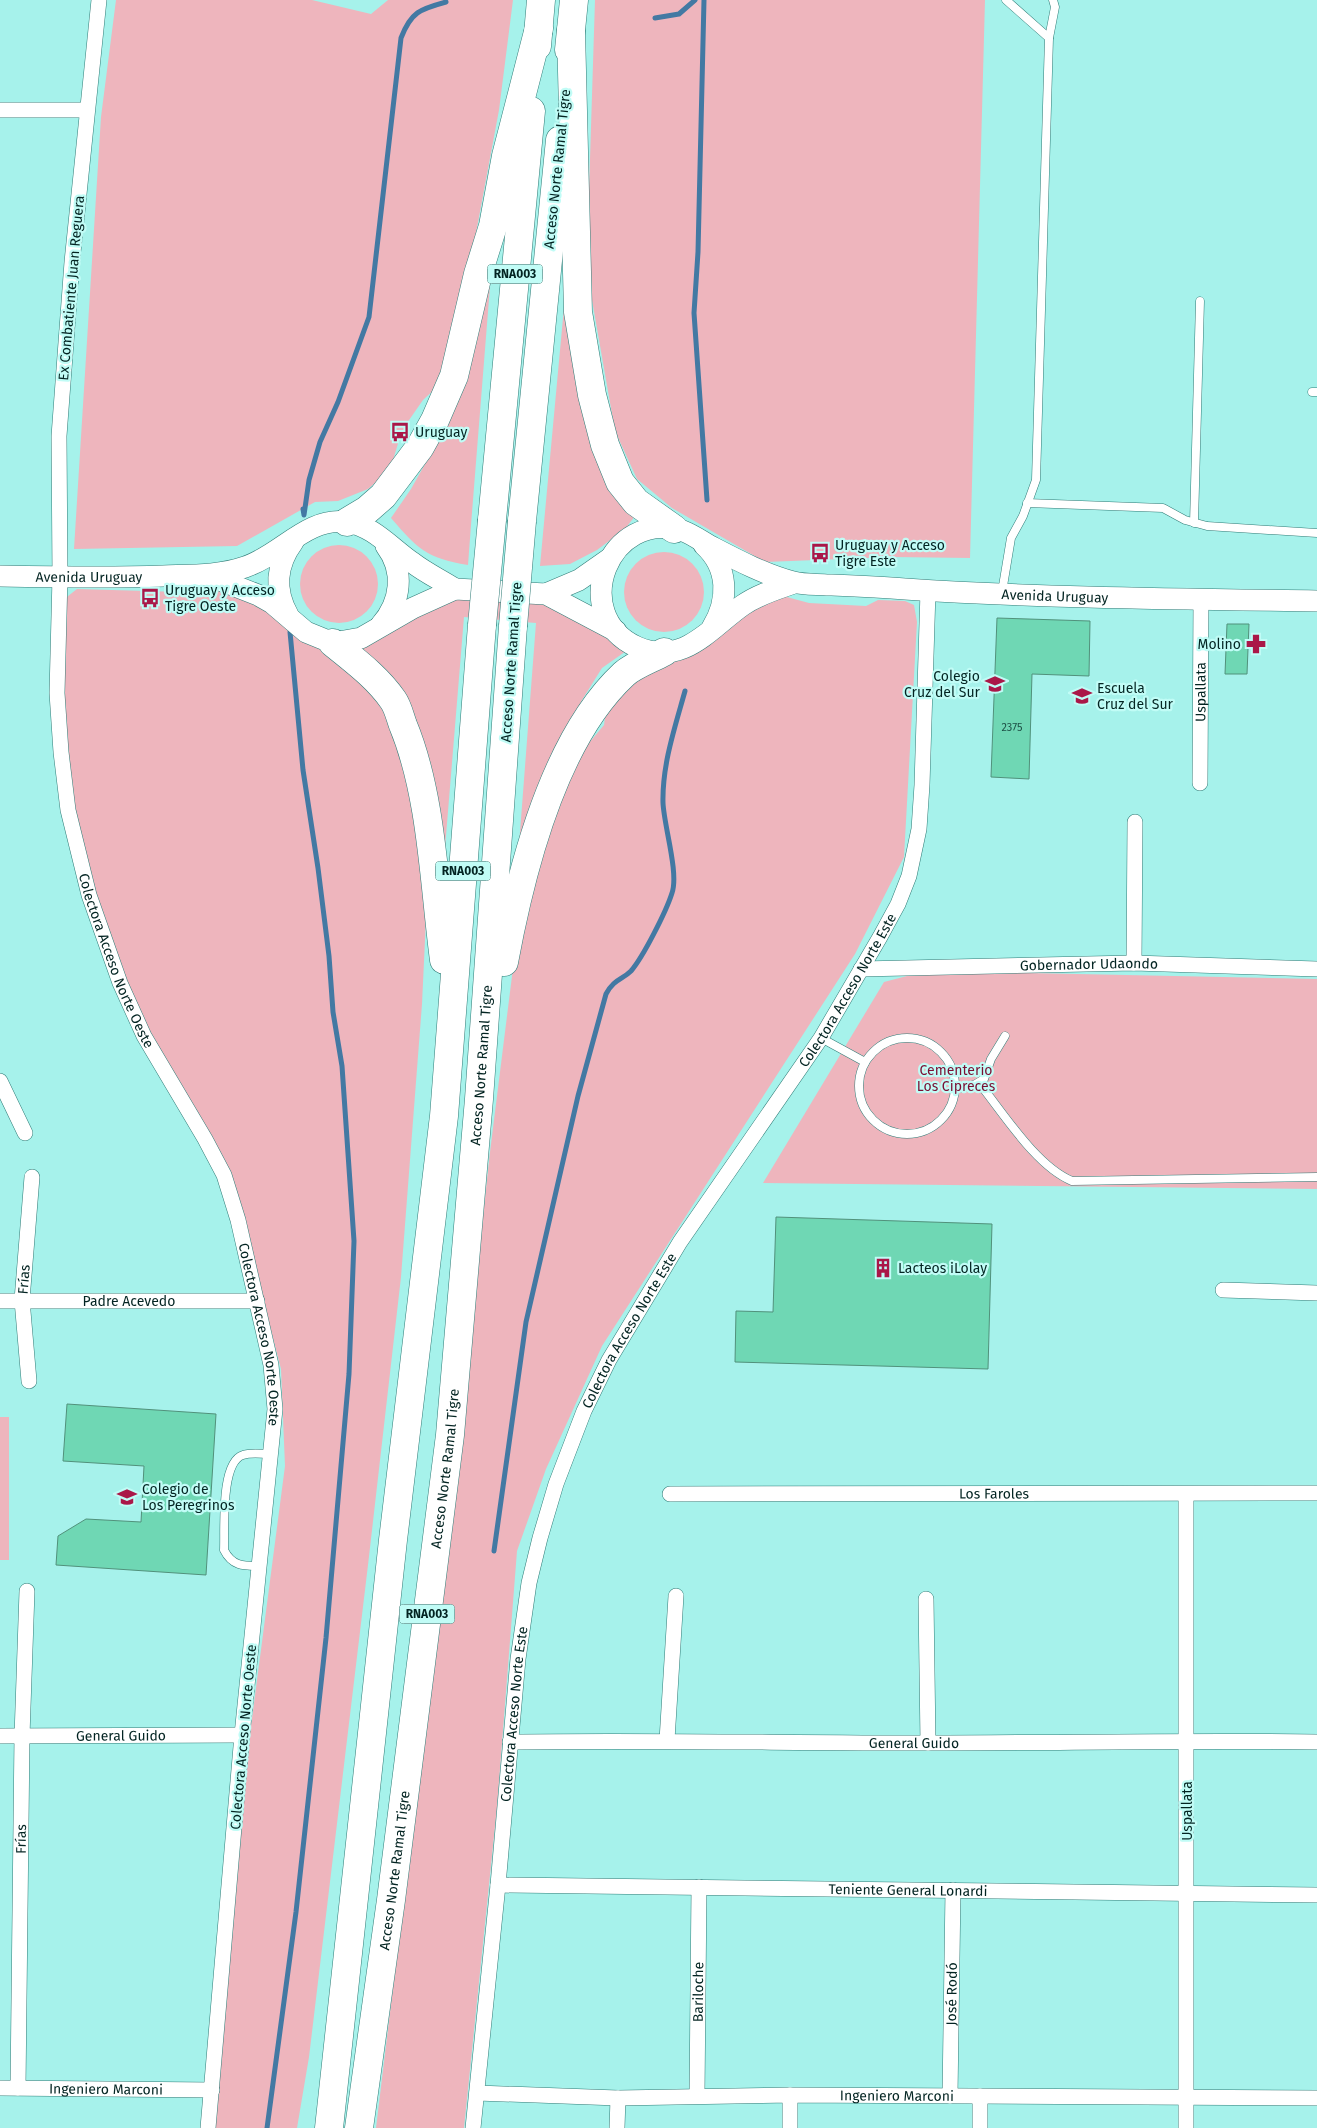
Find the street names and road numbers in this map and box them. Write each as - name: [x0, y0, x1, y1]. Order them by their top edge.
- street label: Acceso Norte Ramal Tigre: [541, 88, 574, 250]
- street label: Ex Combatiente Juan Reguera: [55, 195, 88, 381]
- road number: RNA003: [488, 264, 542, 284]
- street label: Avenida Uruguay: [35, 569, 143, 586]
- street label: Acceso Norte Ramal Tigre: [497, 581, 526, 743]
- street label: Avenida Uruguay: [1001, 586, 1109, 607]
- street label: Uspallata: [1192, 662, 1210, 722]
- road number: RNA003: [436, 861, 490, 880]
- street label: Colectora Acceso Norte Oeste: [75, 872, 157, 1051]
- street label: Colectora Acceso Norte Este: [795, 910, 900, 1071]
- street label: Gobernador Udaondo: [1020, 955, 1158, 975]
- street label: Acceso Norte Ramal Tigre: [467, 985, 496, 1146]
- street label: Colectora Acceso Norte Oeste: [235, 1241, 283, 1427]
- street label: Colectora Acceso Norte Este: [579, 1250, 680, 1411]
- street label: Frías: [14, 1263, 34, 1295]
- street label: Padre Acevedo: [83, 1293, 175, 1310]
- street label: Acceso Norte Ramal Tigre: [428, 1388, 463, 1550]
- street label: Los Faroles: [959, 1485, 1030, 1503]
- road number: RNA003: [400, 1605, 454, 1624]
- street label: Colectora Acceso Norte Este: [497, 1625, 532, 1803]
- street label: Colectora Acceso Norte Oeste: [227, 1644, 260, 1830]
- street label: General Guido: [76, 1727, 166, 1745]
- street label: General Guido: [869, 1735, 959, 1752]
- street label: Uspallata: [1179, 1781, 1196, 1841]
- street label: Acceso Norte Ramal Tigre: [376, 1790, 414, 1951]
- street label: Frías: [13, 1824, 30, 1854]
- street label: Teniente General Lonardi: [828, 1881, 988, 1900]
- street label: Bariloche: [690, 1962, 707, 2022]
- street label: José Rodó: [943, 1962, 961, 2026]
- street label: Ingeniero Marconi: [49, 2080, 163, 2099]
- street label: Ingeniero Marconi: [840, 2087, 954, 2105]

